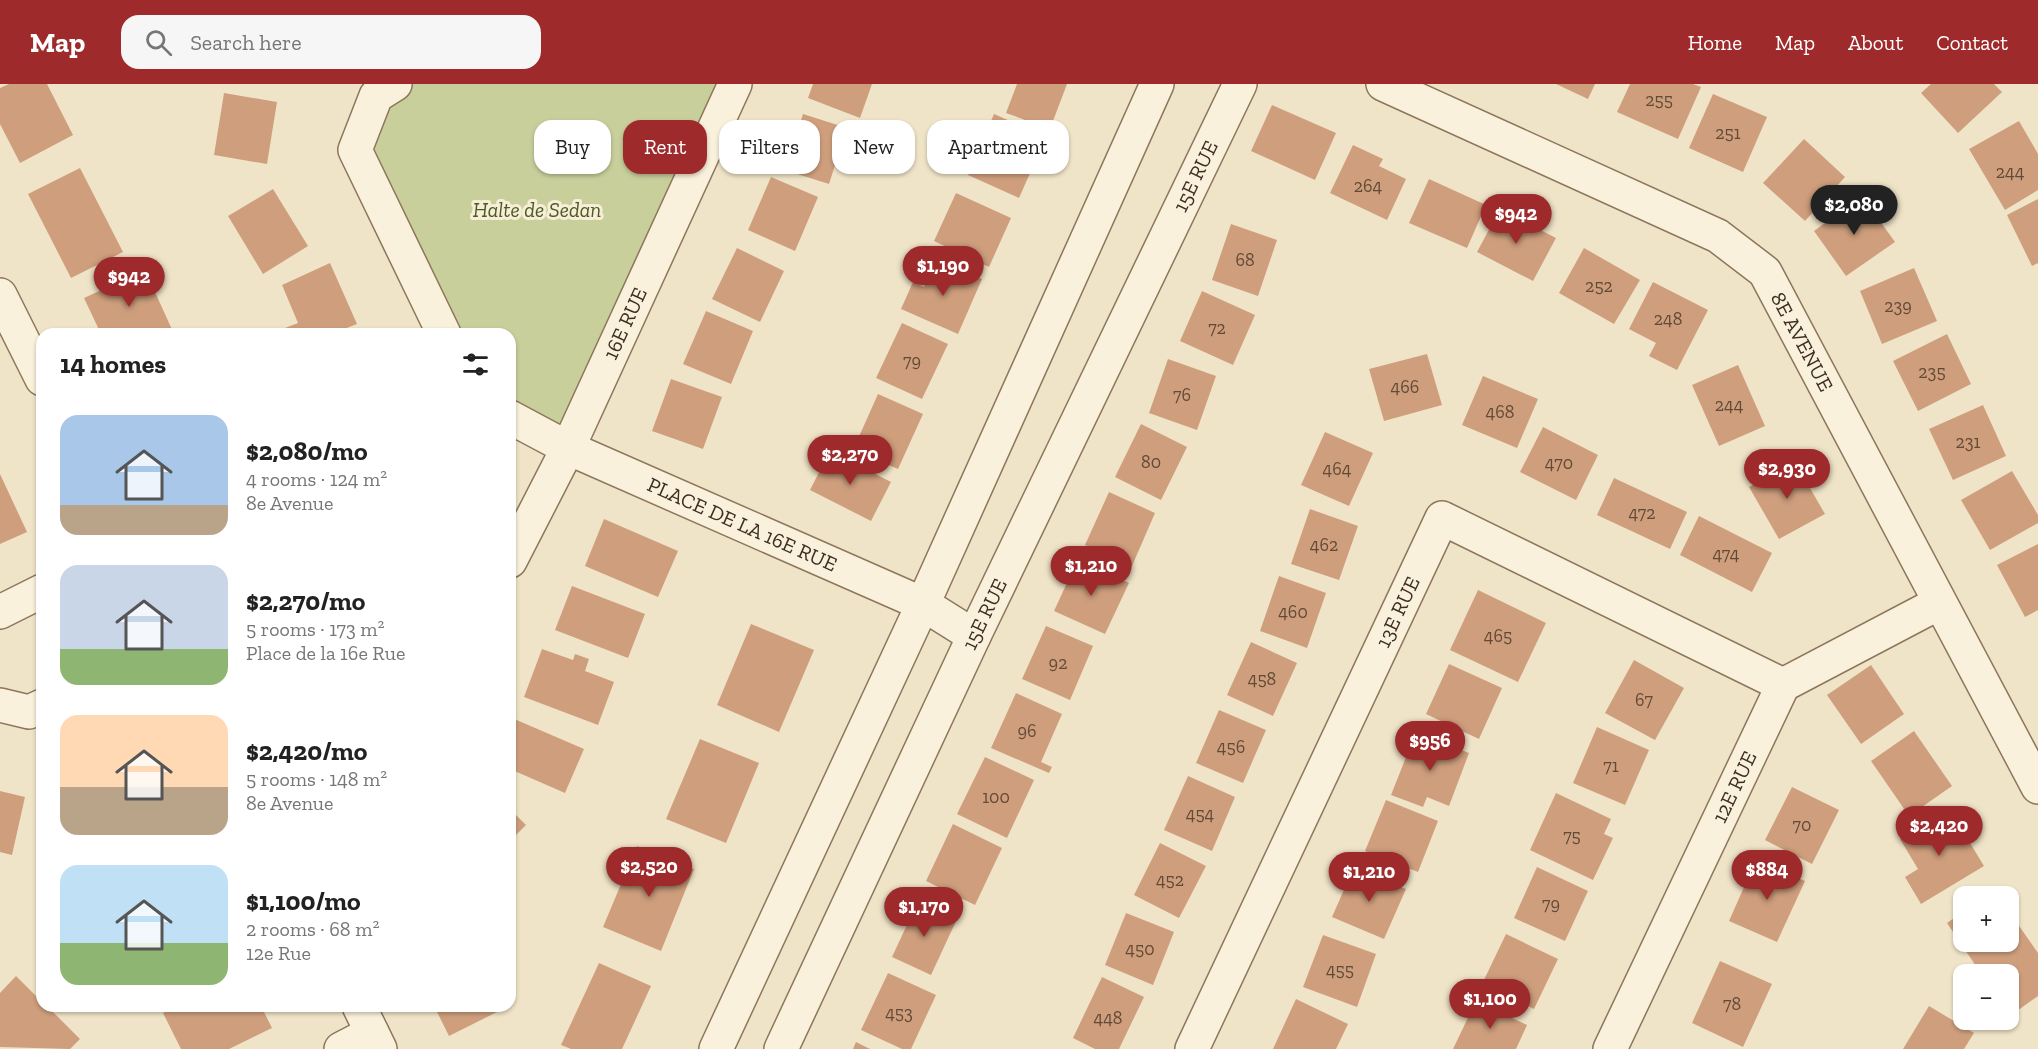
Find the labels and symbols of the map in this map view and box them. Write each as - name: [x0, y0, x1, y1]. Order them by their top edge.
- house number: 255: [1645, 89, 1673, 111]
- house number: 251: [1715, 122, 1741, 144]
- street label: 15E RUE: [1167, 137, 1223, 216]
- house number: 244: [1996, 161, 2025, 183]
- house number: 264: [1354, 175, 1383, 197]
- pin: $2,080: [1805, 185, 1903, 236]
- pin: $942: [1480, 194, 1552, 245]
- park label: Halte de Sedan: [473, 197, 601, 222]
- pin: $1,190: [894, 246, 992, 297]
- house number: 68: [1235, 249, 1255, 271]
- pin: $942: [93, 257, 165, 308]
- house number: 252: [1585, 275, 1613, 297]
- street label: 16E RUE: [597, 283, 652, 363]
- street label: 8E AVENUE: [1766, 288, 1839, 395]
- house number: 239: [1884, 295, 1912, 317]
- house number: 248: [1654, 308, 1682, 330]
- house number: 72: [1208, 317, 1226, 339]
- house number: 79: [903, 350, 921, 372]
- house number: 235: [1918, 361, 1946, 383]
- house number: 466: [1391, 376, 1419, 398]
- house number: 76: [1173, 384, 1191, 406]
- house number: 244: [1715, 394, 1744, 416]
- house number: 468: [1486, 401, 1514, 423]
- house number: 231: [1955, 431, 1981, 453]
- pin: $2,270: [801, 435, 899, 486]
- pin: $2,930: [1738, 449, 1836, 500]
- house number: 80: [1141, 451, 1161, 473]
- house number: 470: [1545, 452, 1573, 474]
- house number: 464: [1323, 458, 1352, 480]
- street label: PLACE DE LA 16E RUE: [644, 471, 841, 577]
- house number: 472: [1628, 502, 1656, 524]
- house number: 462: [1310, 534, 1338, 556]
- house number: 474: [1712, 543, 1740, 565]
- pin: $1,210: [1042, 546, 1140, 597]
- street label: 13E RUE: [1370, 572, 1425, 651]
- street label: 15E RUE: [956, 574, 1012, 654]
- house number: 460: [1278, 601, 1308, 623]
- house number: 465: [1484, 625, 1512, 647]
- house number: 92: [1049, 652, 1067, 674]
- house number: 458: [1248, 668, 1276, 690]
- house number: 67: [1635, 689, 1654, 711]
- house number: 96: [1017, 720, 1037, 742]
- pin: $956: [1394, 721, 1466, 772]
- house number: 456: [1217, 736, 1245, 758]
- street label: 12E RUE: [1706, 747, 1762, 827]
- house number: 71: [1603, 755, 1619, 777]
- house number: 100: [982, 786, 1010, 808]
- house number: 454: [1186, 803, 1215, 825]
- pin: $2,420: [1890, 806, 1988, 857]
- house number: 70: [1793, 814, 1811, 836]
- house number: 75: [1563, 825, 1581, 847]
- pin: $2,520: [600, 847, 698, 898]
- pin: $884: [1731, 850, 1803, 901]
- pin: $1,210: [1320, 852, 1418, 903]
- house number: 452: [1156, 869, 1184, 891]
- pin: $1,170: [875, 887, 973, 938]
- house number: 79: [1542, 893, 1560, 915]
- house number: 450: [1125, 938, 1155, 960]
- house number: 455: [1326, 959, 1354, 981]
- pin: $1,100: [1441, 979, 1539, 1030]
- house number: 78: [1723, 993, 1741, 1015]
- house number: 453: [885, 1002, 913, 1024]
- house number: 448: [1093, 1007, 1123, 1029]

